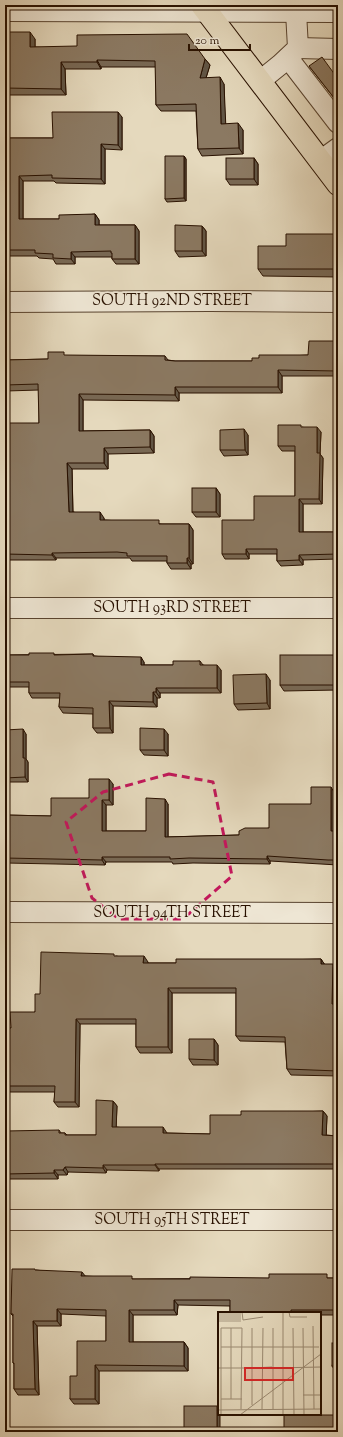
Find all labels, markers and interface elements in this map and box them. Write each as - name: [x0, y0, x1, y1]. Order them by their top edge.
- scale bar: [189, 26, 250, 52]
- text: 20 m: [195, 32, 220, 50]
- street label: SOUTH 92ND STREET: [92, 291, 252, 312]
- street label: SOUTH 93RD STREET: [93, 598, 251, 619]
- street label: SOUTH 94TH STREET: [93, 903, 251, 924]
- street label: SOUTH 95TH STREET: [94, 1210, 250, 1231]
- inset map: [218, 1312, 321, 1415]

